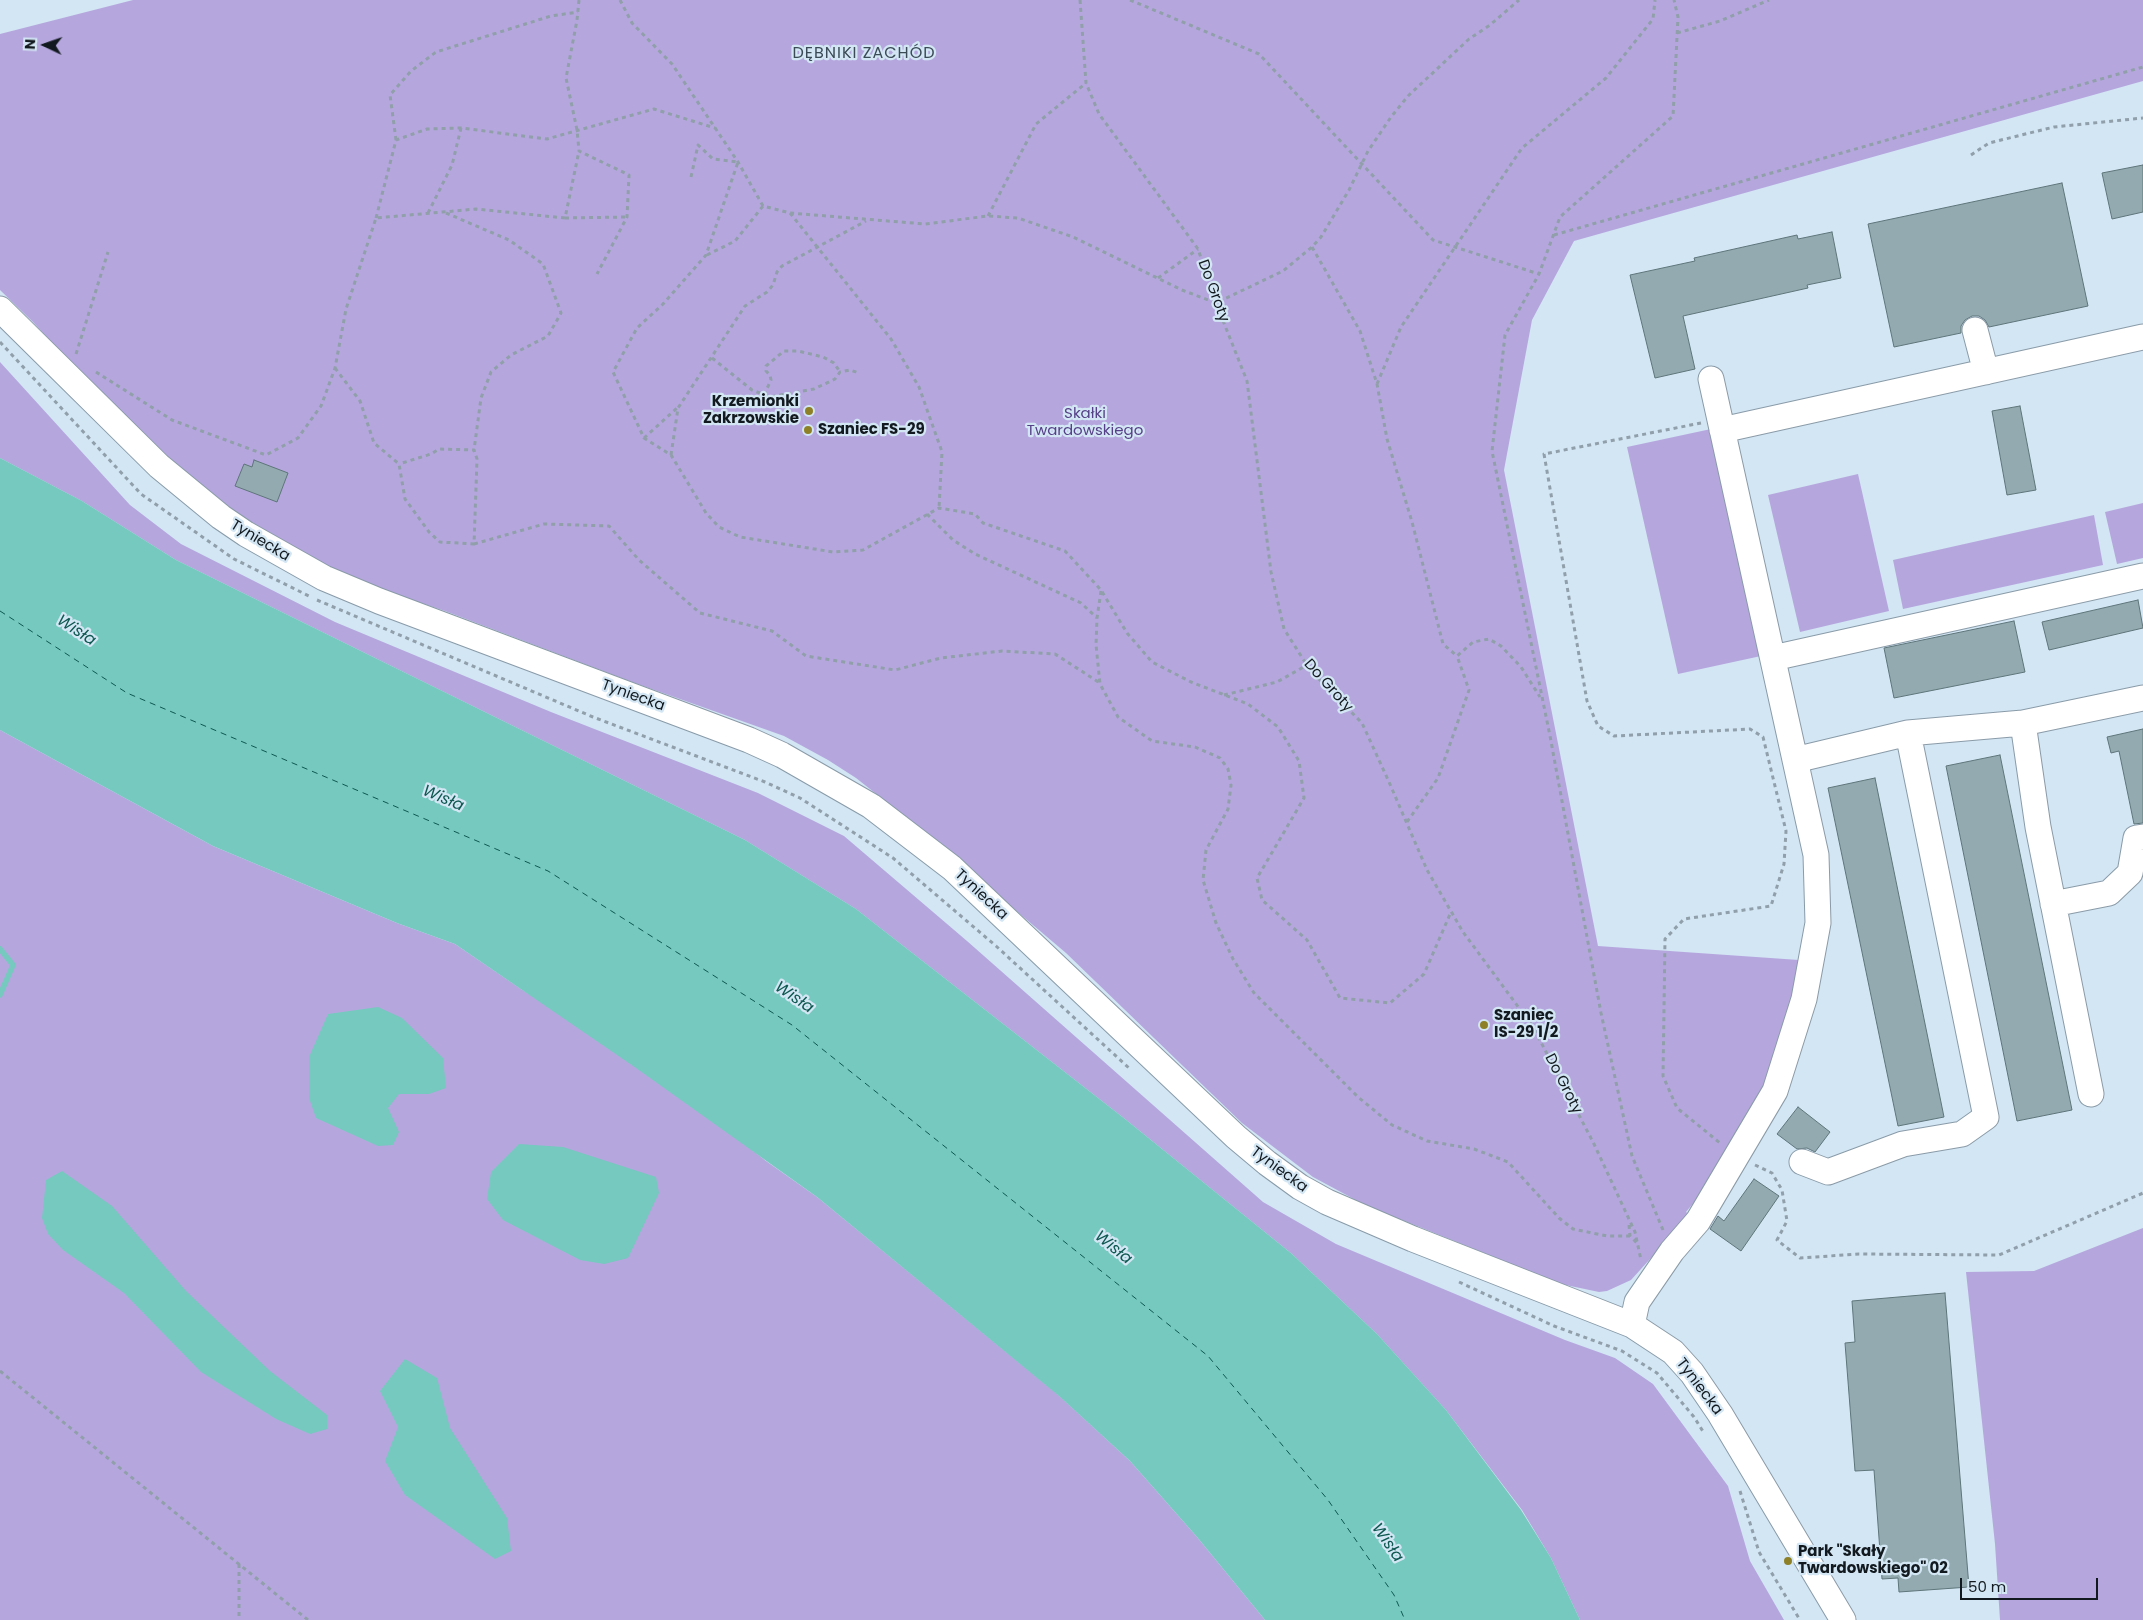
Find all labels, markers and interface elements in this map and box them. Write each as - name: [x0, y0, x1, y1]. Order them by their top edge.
- north arrow: [20, 20, 70, 70]
- text: N: [20, 38, 40, 50]
- district label: DĘBNIKI ZACHÓD: [791, 44, 937, 64]
- street label: Do Groty: [1193, 257, 1233, 325]
- place label: Krzemionki Zakrzowskie: [703, 393, 799, 428]
- marker: Krzemionki Zakrzowskie: [803, 405, 815, 417]
- park label: Skałki Twardowskiego: [1027, 405, 1143, 440]
- place label: Szaniec FS-29: [818, 421, 925, 439]
- marker: Szaniec FS-29: [802, 424, 814, 436]
- street label: Tyniecka: [227, 516, 293, 566]
- water label: Wisła: [53, 611, 99, 651]
- street label: Do Groty: [1300, 656, 1356, 716]
- street label: Tyniecka: [599, 676, 667, 716]
- water label: Wisła: [420, 782, 466, 816]
- street label: Tyniecka: [951, 866, 1011, 924]
- water label: Wisła: [771, 978, 817, 1018]
- place label: Szaniec IS-29 1/2: [1494, 1007, 1558, 1042]
- marker: Szaniec IS-29 1/2: [1478, 1019, 1490, 1031]
- street label: Do Groty: [1540, 1051, 1586, 1117]
- street label: Tyniecka: [1247, 1143, 1311, 1197]
- water label: Wisła: [1090, 1227, 1136, 1269]
- street label: Tyniecka: [1672, 1355, 1726, 1419]
- water label: Wisła: [1367, 1520, 1407, 1566]
- place label: Park "Skały Twardowskiego" 02: [1798, 1543, 1948, 1578]
- marker: Park "Skały Twardowskiego" 02: [1782, 1555, 1794, 1567]
- scale bar: [1963, 1568, 2100, 1600]
- text: 50 m: [1968, 1576, 2006, 1597]

